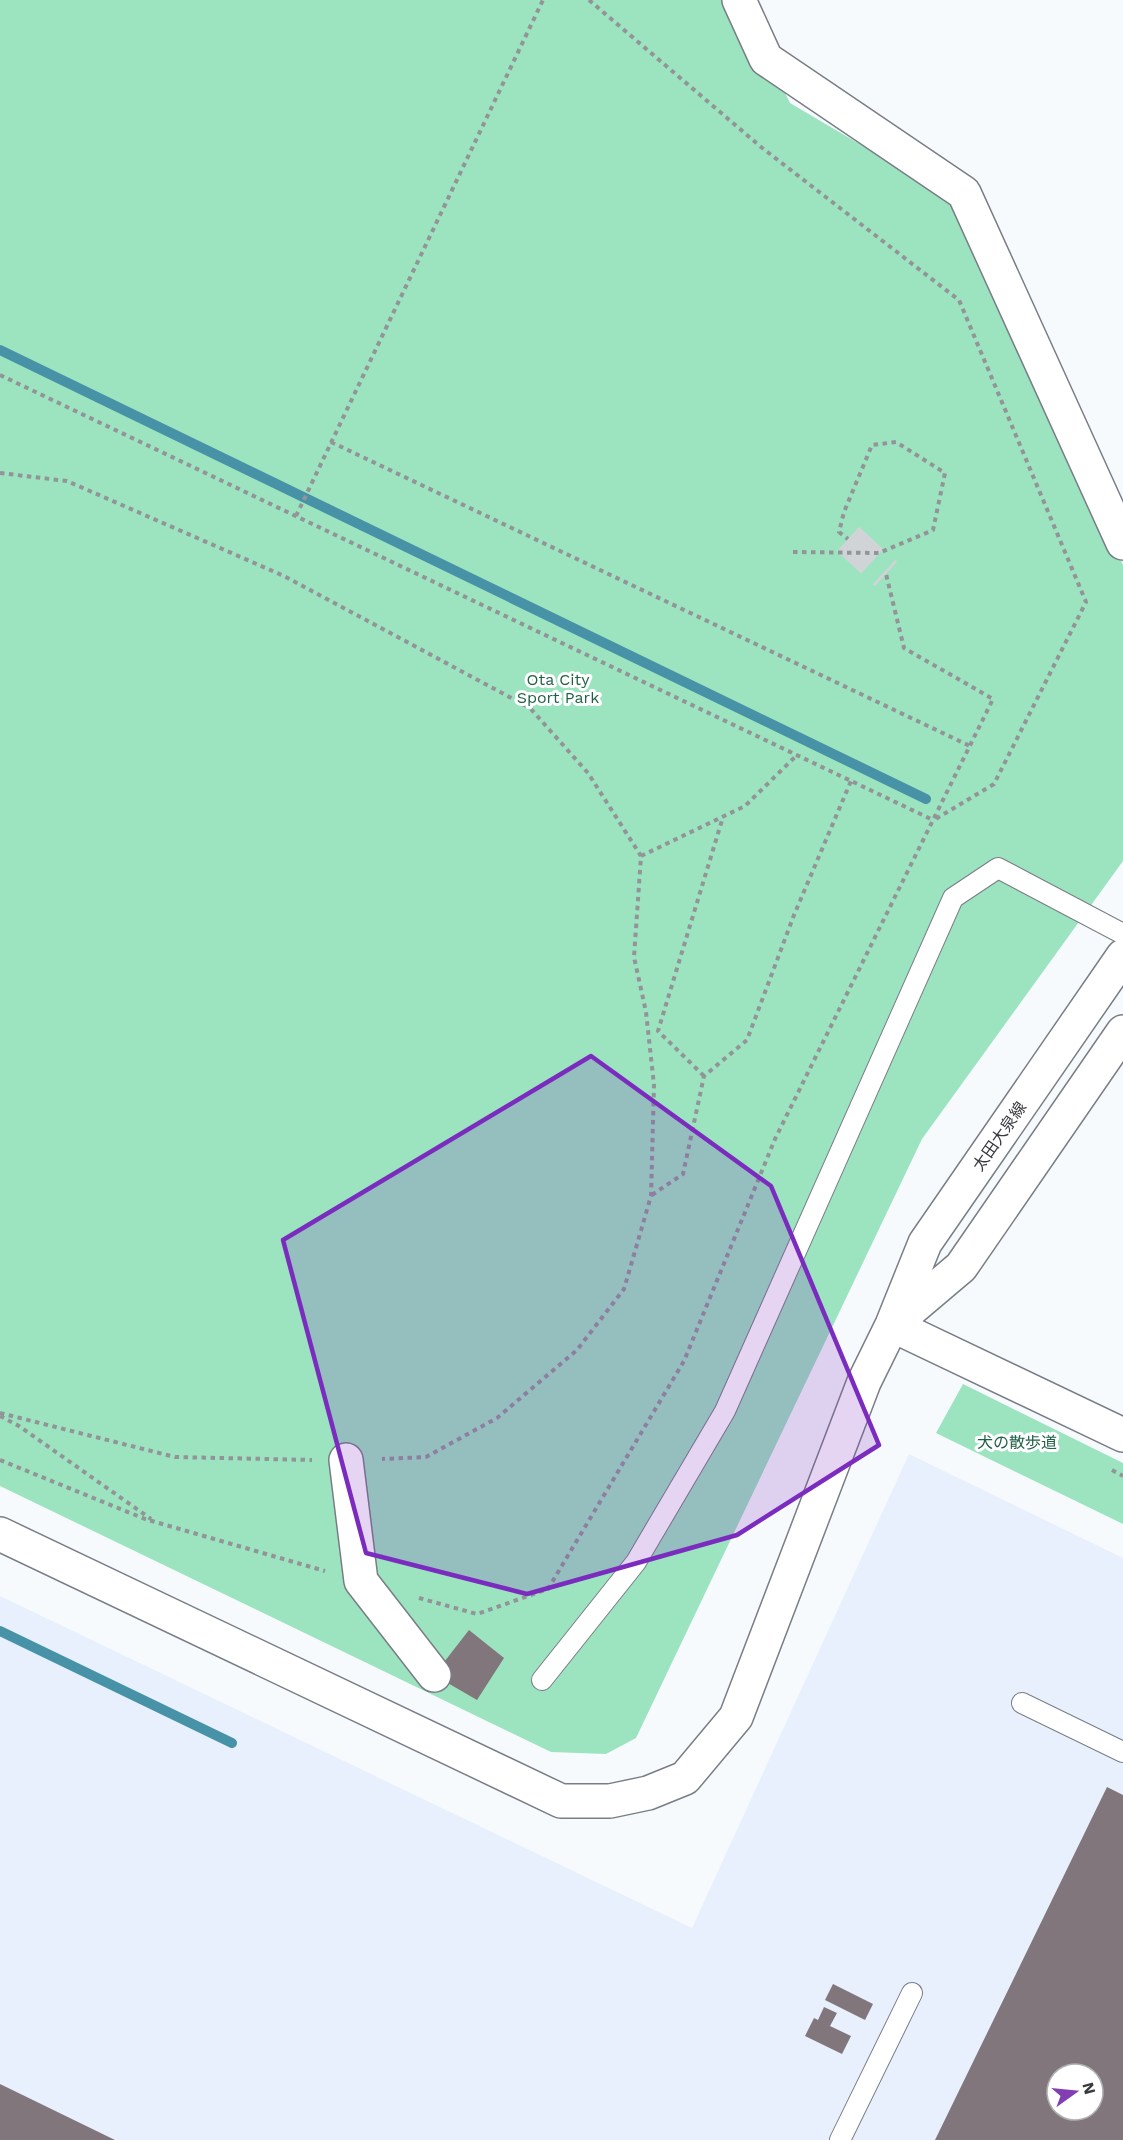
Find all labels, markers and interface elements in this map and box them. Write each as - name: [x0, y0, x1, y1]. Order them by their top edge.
- park label: Ota City Sport Park: [517, 670, 599, 707]
- street label: 太田大泉線: [969, 1098, 1030, 1175]
- park label: 犬の散歩道: [977, 1433, 1057, 1452]
- north arrow: [1045, 2062, 1105, 2122]
- text: N: [1078, 2080, 1100, 2096]

